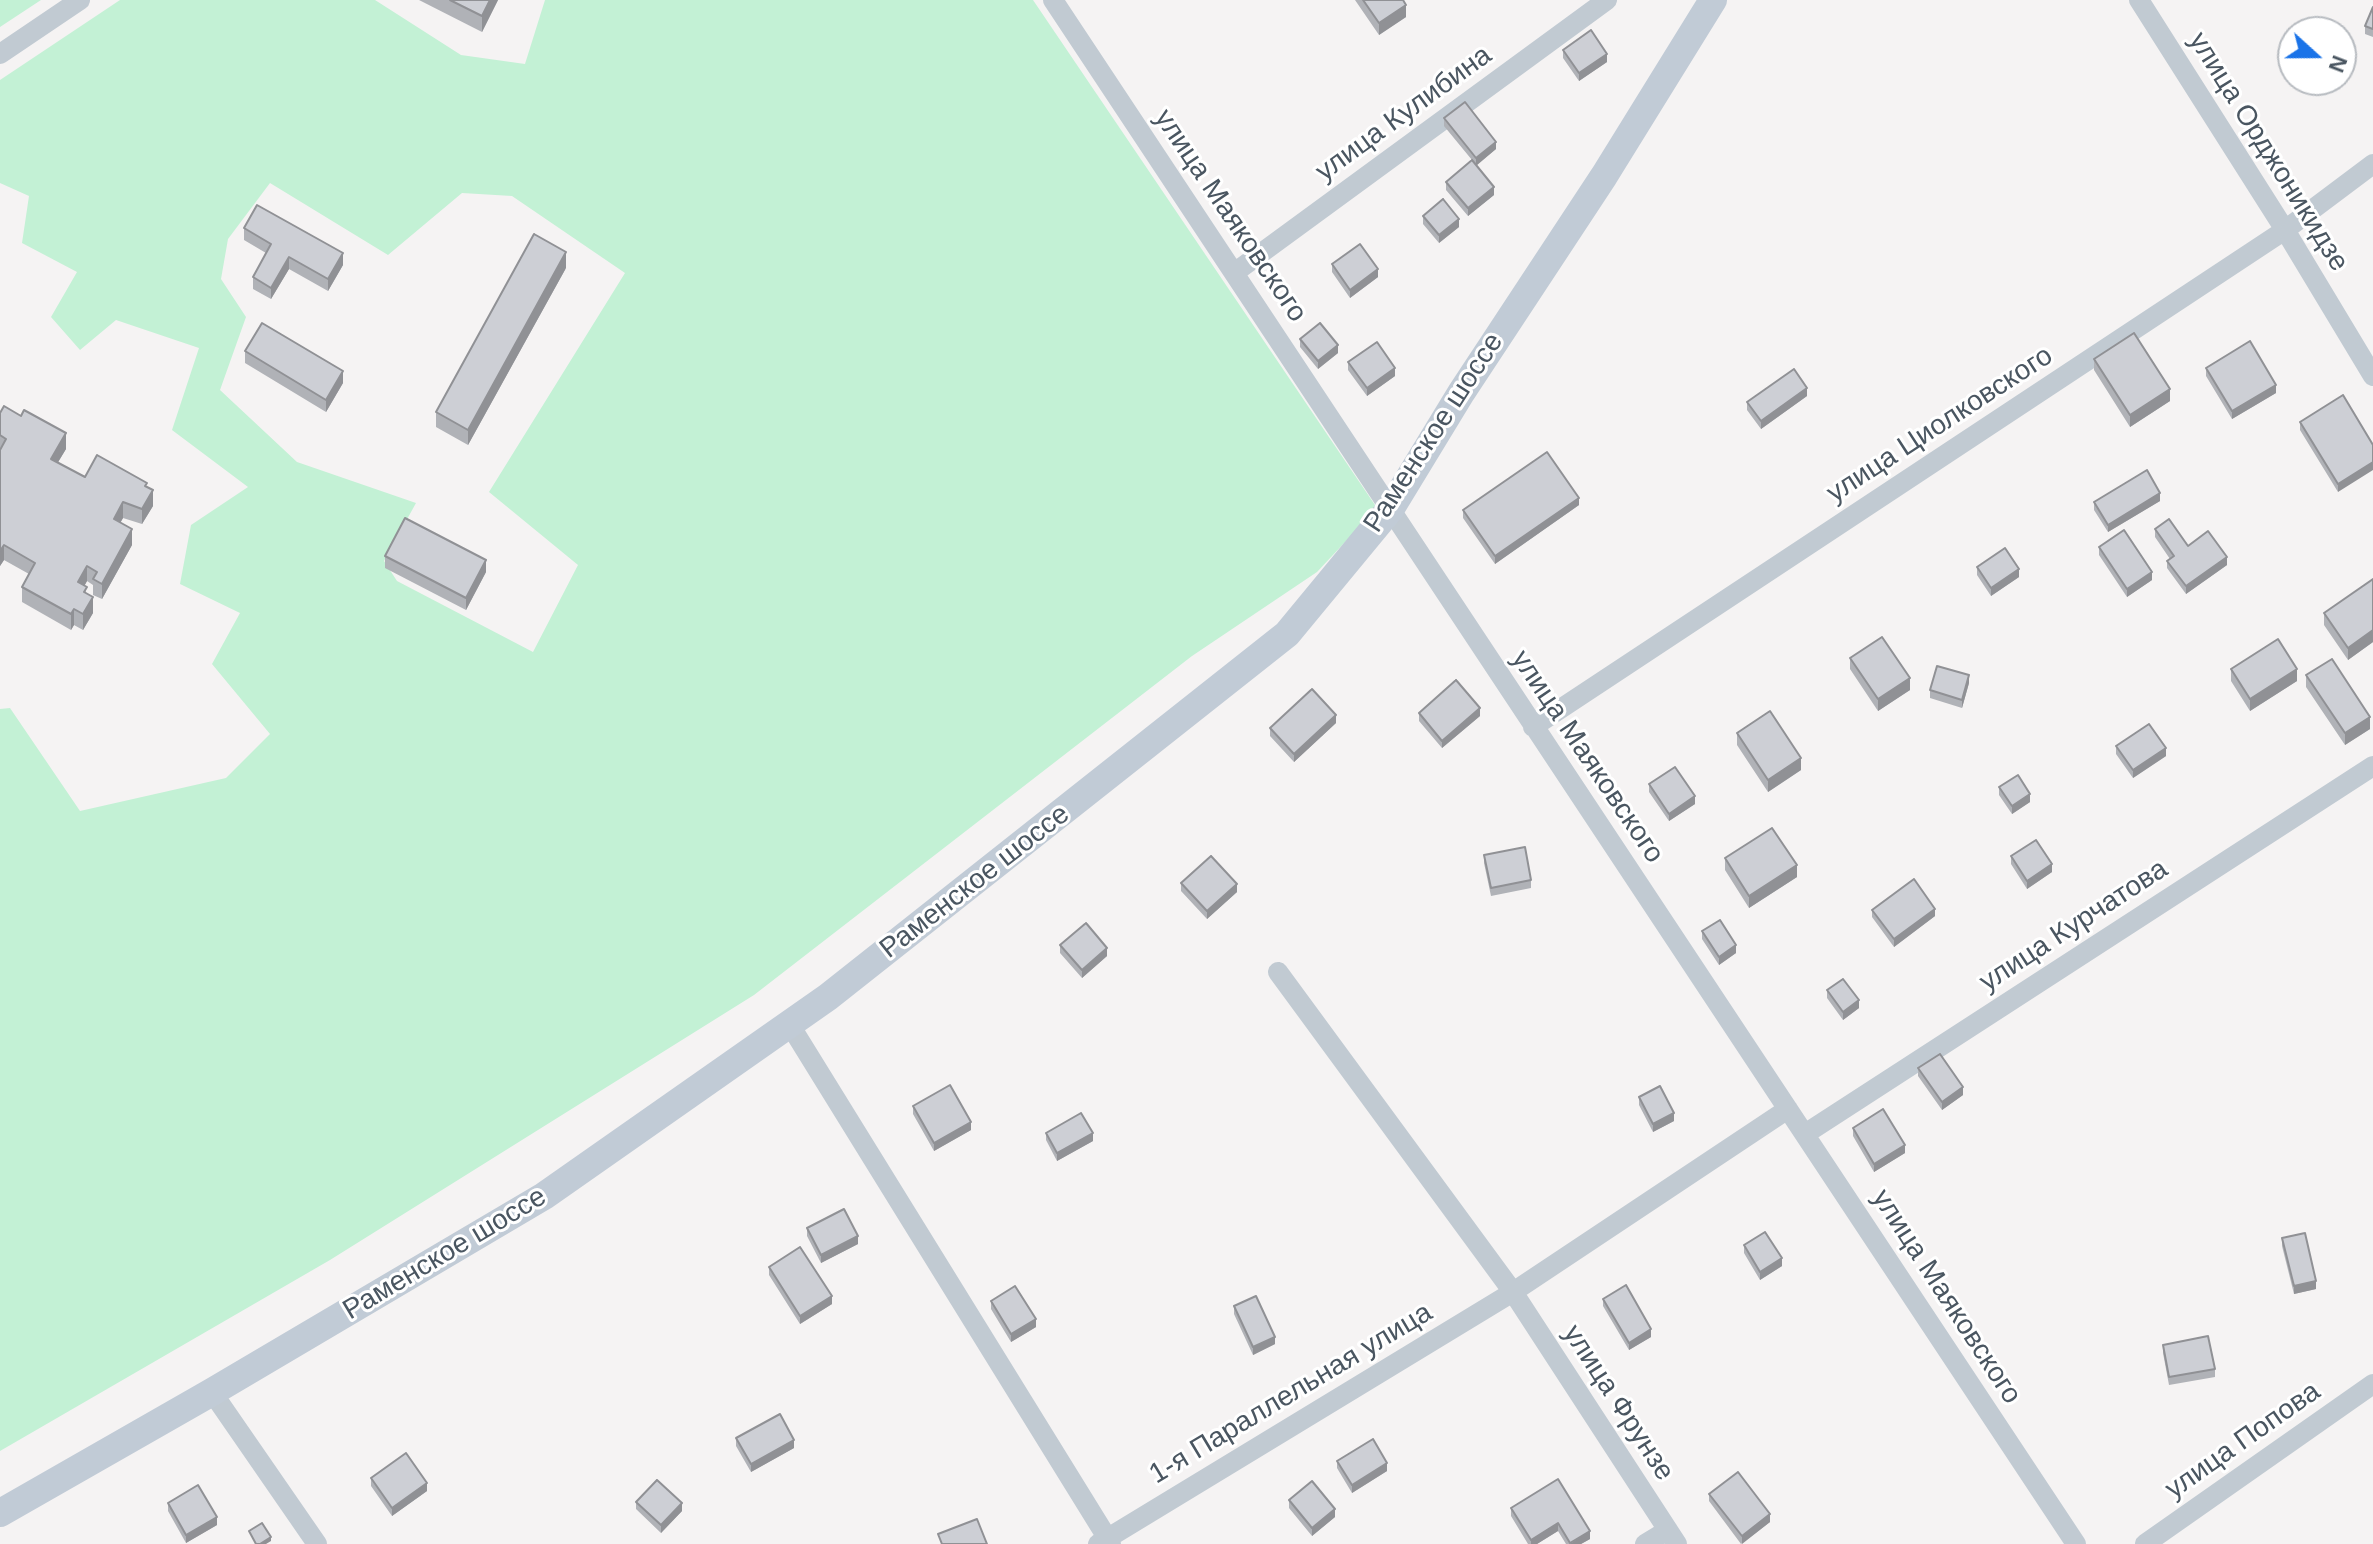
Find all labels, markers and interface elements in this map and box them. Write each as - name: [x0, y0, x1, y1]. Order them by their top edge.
- north arrow: [2277, 16, 2357, 96]
- street label: улица Орджоникидзе: [2181, 26, 2355, 278]
- street label: улица Кулибина: [1310, 39, 1498, 189]
- text: N: [2323, 52, 2353, 76]
- street label: улица Маяковского: [1146, 103, 1314, 329]
- street label: Раменское шоссе: [1357, 327, 1511, 539]
- street label: улица Циолковского: [1821, 339, 2059, 511]
- street label: улица Маяковского: [1503, 644, 1671, 870]
- street label: Раменское шоссе: [874, 798, 1076, 966]
- street label: улица Курчатова: [1974, 853, 2174, 999]
- street label: Раменское шоссе: [337, 1180, 553, 1328]
- street label: улица Маяковского: [1864, 1183, 2028, 1411]
- street label: 1-я Параллельная улица: [1144, 1296, 1438, 1492]
- street label: улица Фрунзе: [1555, 1319, 1681, 1487]
- street label: улица Попова: [2159, 1375, 2327, 1507]

